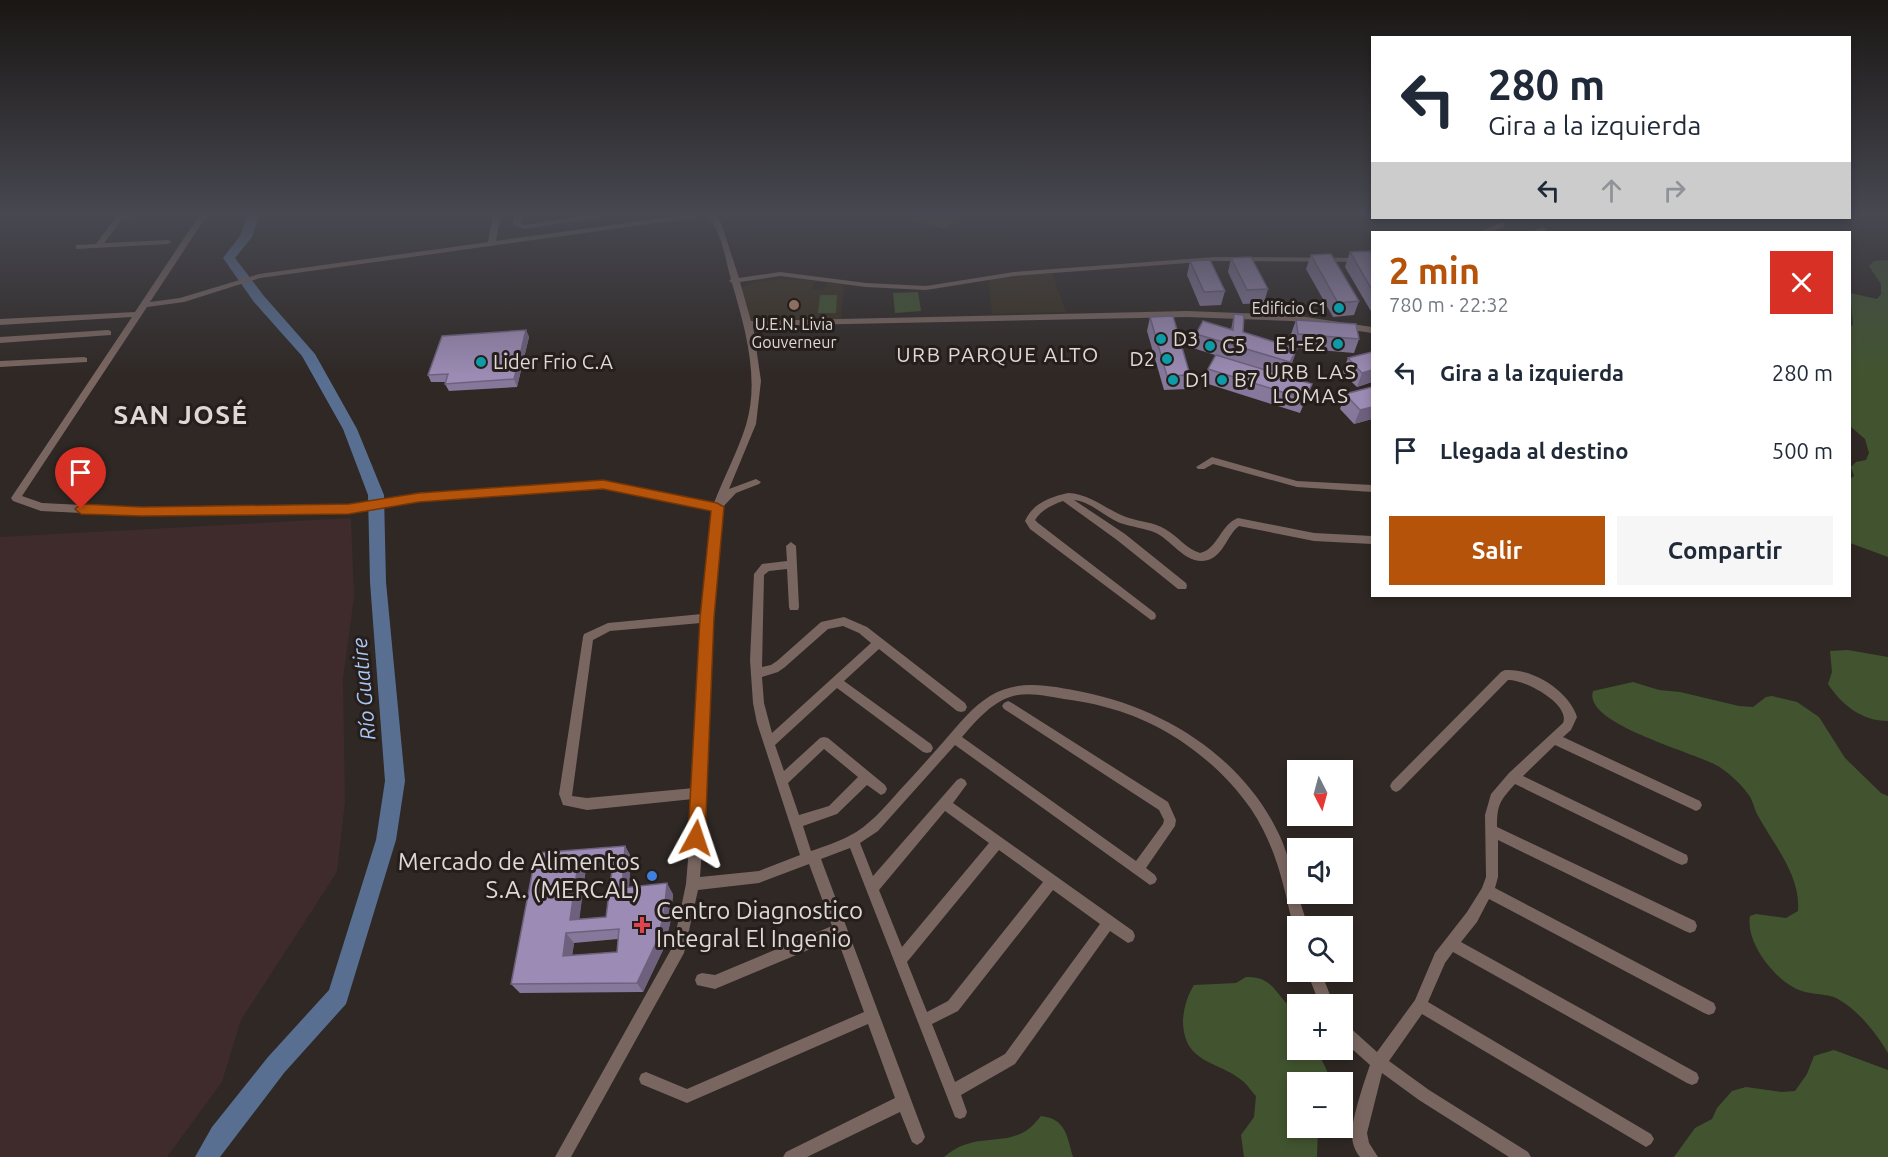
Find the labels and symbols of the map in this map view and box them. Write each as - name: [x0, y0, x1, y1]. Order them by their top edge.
- marker: U.E.N. Livia Gouverneur: [787, 298, 801, 312]
- place label: Edificio C1: [1252, 299, 1327, 317]
- marker: Edificio C1: [1332, 301, 1346, 315]
- place label: U.E.N. Livia Gouverneur: [752, 315, 836, 351]
- place label: D3: [1173, 327, 1198, 350]
- marker: D3: [1154, 332, 1168, 346]
- place label: E1-E2: [1275, 332, 1326, 355]
- place label: C5: [1222, 334, 1246, 357]
- marker: E1-E2: [1331, 337, 1345, 351]
- marker: C5: [1203, 339, 1217, 353]
- district label: URB PARQUE ALTO: [896, 342, 1100, 366]
- place label: D2: [1130, 347, 1155, 370]
- place label: Lider Frio C.A: [493, 350, 613, 373]
- marker: D2: [1160, 352, 1174, 366]
- marker: Lider Frio C.A: [474, 355, 488, 369]
- district label: URB LAS LOMAS: [1265, 359, 1357, 407]
- place label: D1: [1185, 368, 1210, 391]
- place label: B7: [1234, 368, 1258, 391]
- marker: D1: [1166, 373, 1180, 387]
- marker: B7: [1215, 373, 1229, 387]
- district label: SAN JOSÉ: [114, 399, 248, 429]
- pin: [55, 447, 106, 509]
- water label: Río Guatire: [347, 636, 379, 741]
- north arrow: [1287, 760, 1353, 826]
- position arrow: [664, 806, 728, 870]
- place label: Mercado de Alimentos S.A. (MERCAL): [398, 848, 640, 903]
- marker: Mercado de Alimentos S.A. (MERCAL): [645, 869, 659, 883]
- place label: Centro Diagnostico Integral El Ingenio: [656, 897, 863, 952]
- marker: Centro Diagnostico Integral El Ingenio: [633, 916, 651, 934]

